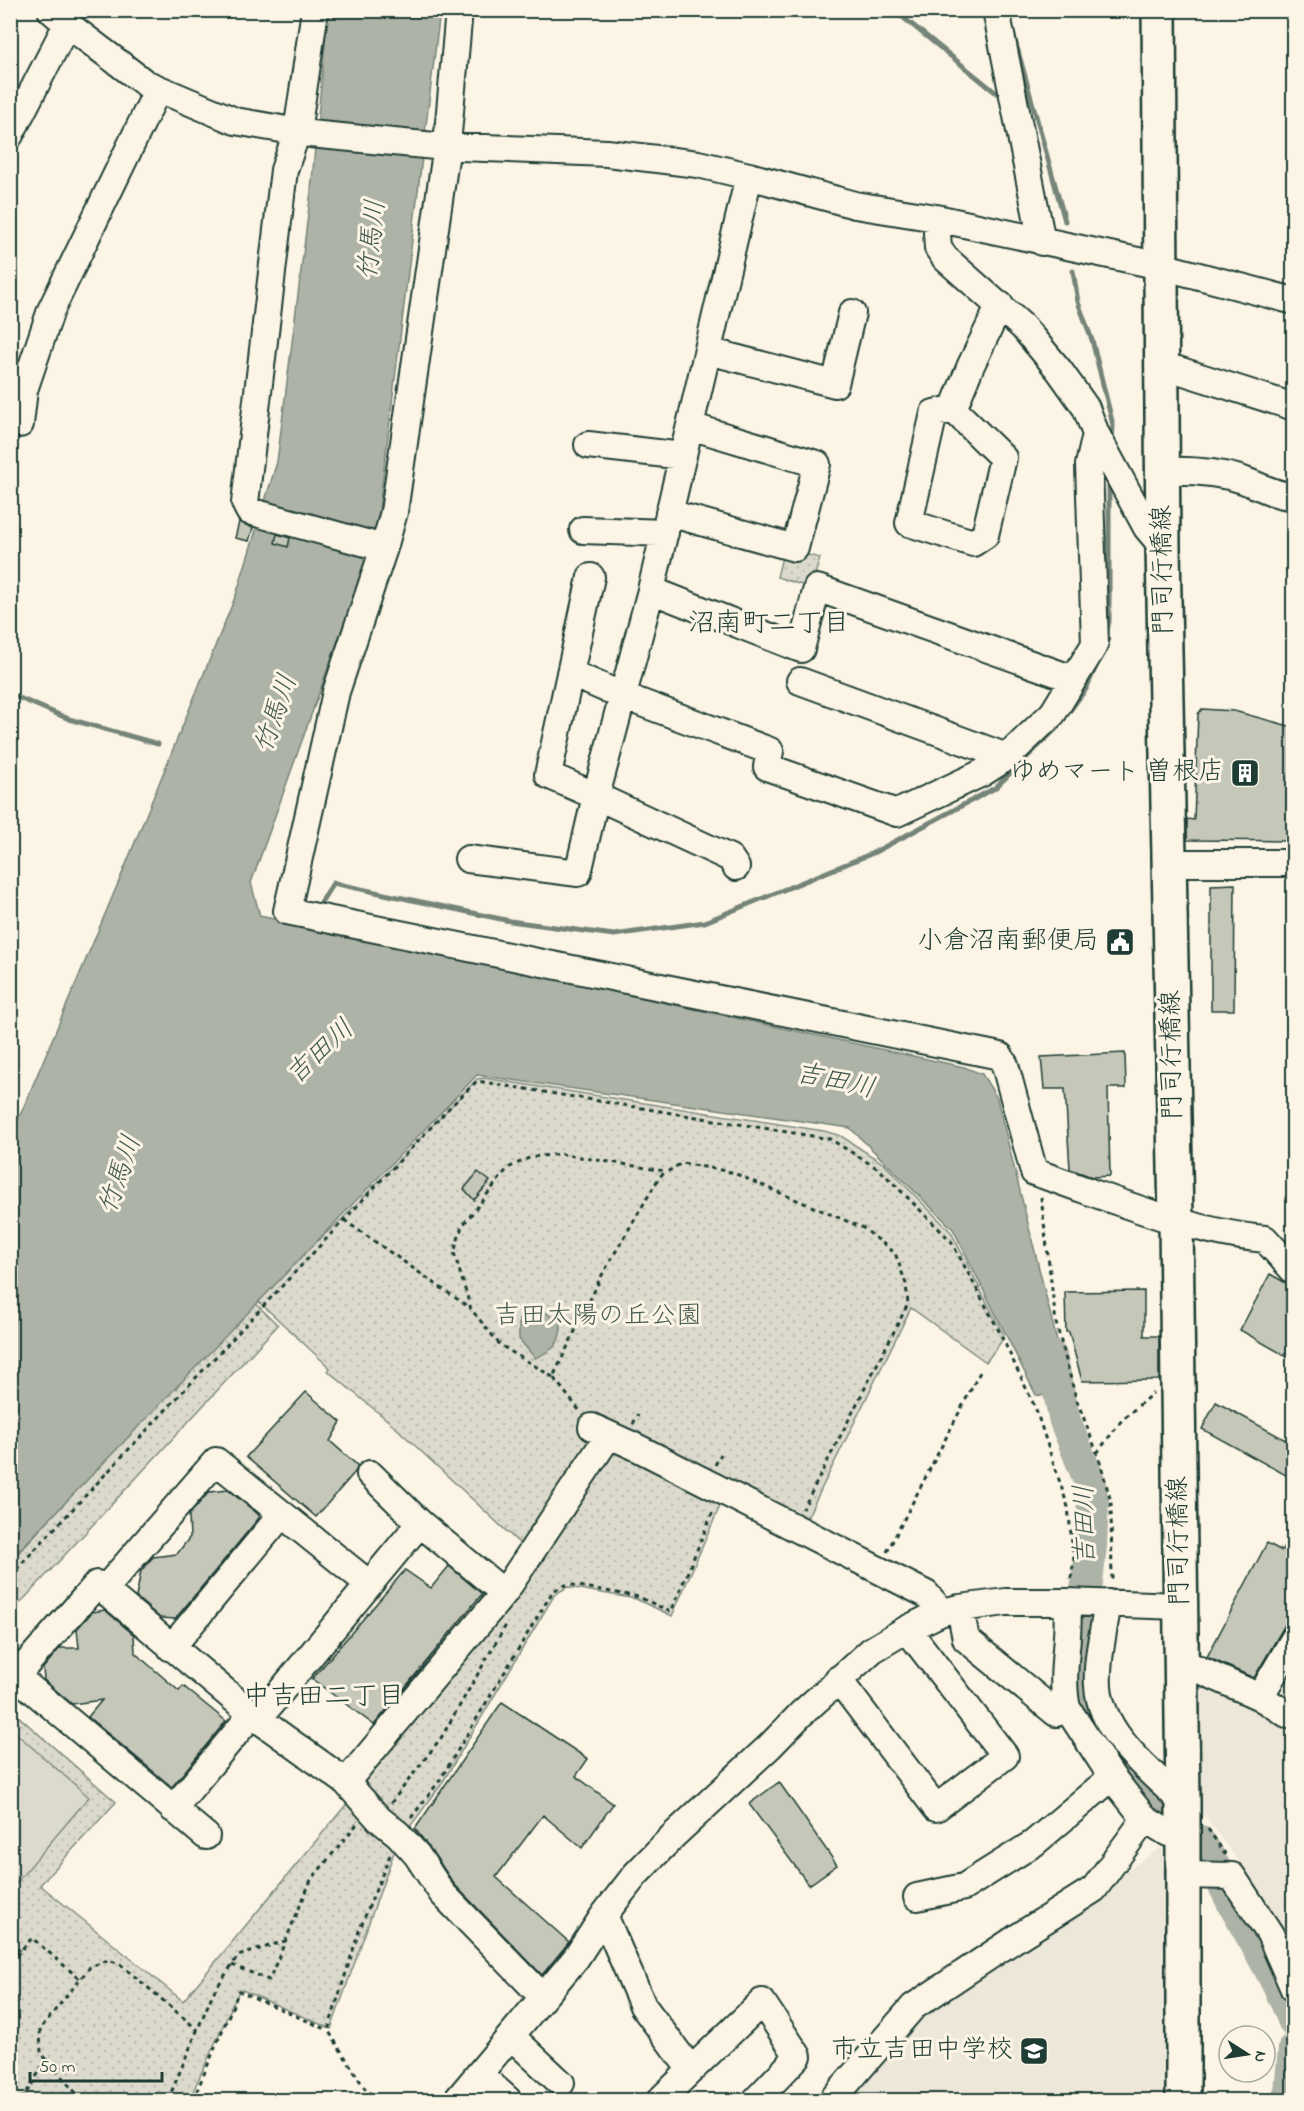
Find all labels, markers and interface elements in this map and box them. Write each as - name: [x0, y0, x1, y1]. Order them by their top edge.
- water label: 竹馬川: [349, 198, 397, 282]
- street label: 門司行橋線: [1144, 505, 1184, 635]
- district label: 沼南町二丁目: [688, 605, 850, 644]
- water label: 竹馬川: [245, 669, 309, 759]
- place label: ゆめマート 曽根店: [1009, 754, 1224, 792]
- building icon: ゆめマート 曽根店: [1229, 757, 1261, 789]
- place label: 小倉沼南郵便局: [917, 923, 1099, 961]
- public building icon: 小倉沼南郵便局: [1104, 926, 1136, 958]
- street label: 門司行橋線: [1153, 990, 1193, 1120]
- water label: 吉田川: [278, 1011, 364, 1095]
- water label: 吉田川: [791, 1055, 879, 1109]
- water label: 竹馬川: [89, 1130, 153, 1220]
- park label: 吉田太陽の丘公園: [494, 1298, 702, 1336]
- street label: 門司行橋線: [1160, 1476, 1200, 1606]
- water label: 吉田川: [1066, 1484, 1106, 1566]
- district label: 中吉田二丁目: [243, 1678, 405, 1717]
- north arrow: [1217, 2024, 1277, 2084]
- place label: 市立吉田中学校: [831, 2032, 1013, 2070]
- school or university icon: 市立吉田中学校: [1018, 2035, 1050, 2067]
- scale bar: [30, 2045, 162, 2083]
- text: N: [1247, 2049, 1273, 2065]
- text: 50 m: [39, 2055, 76, 2081]

